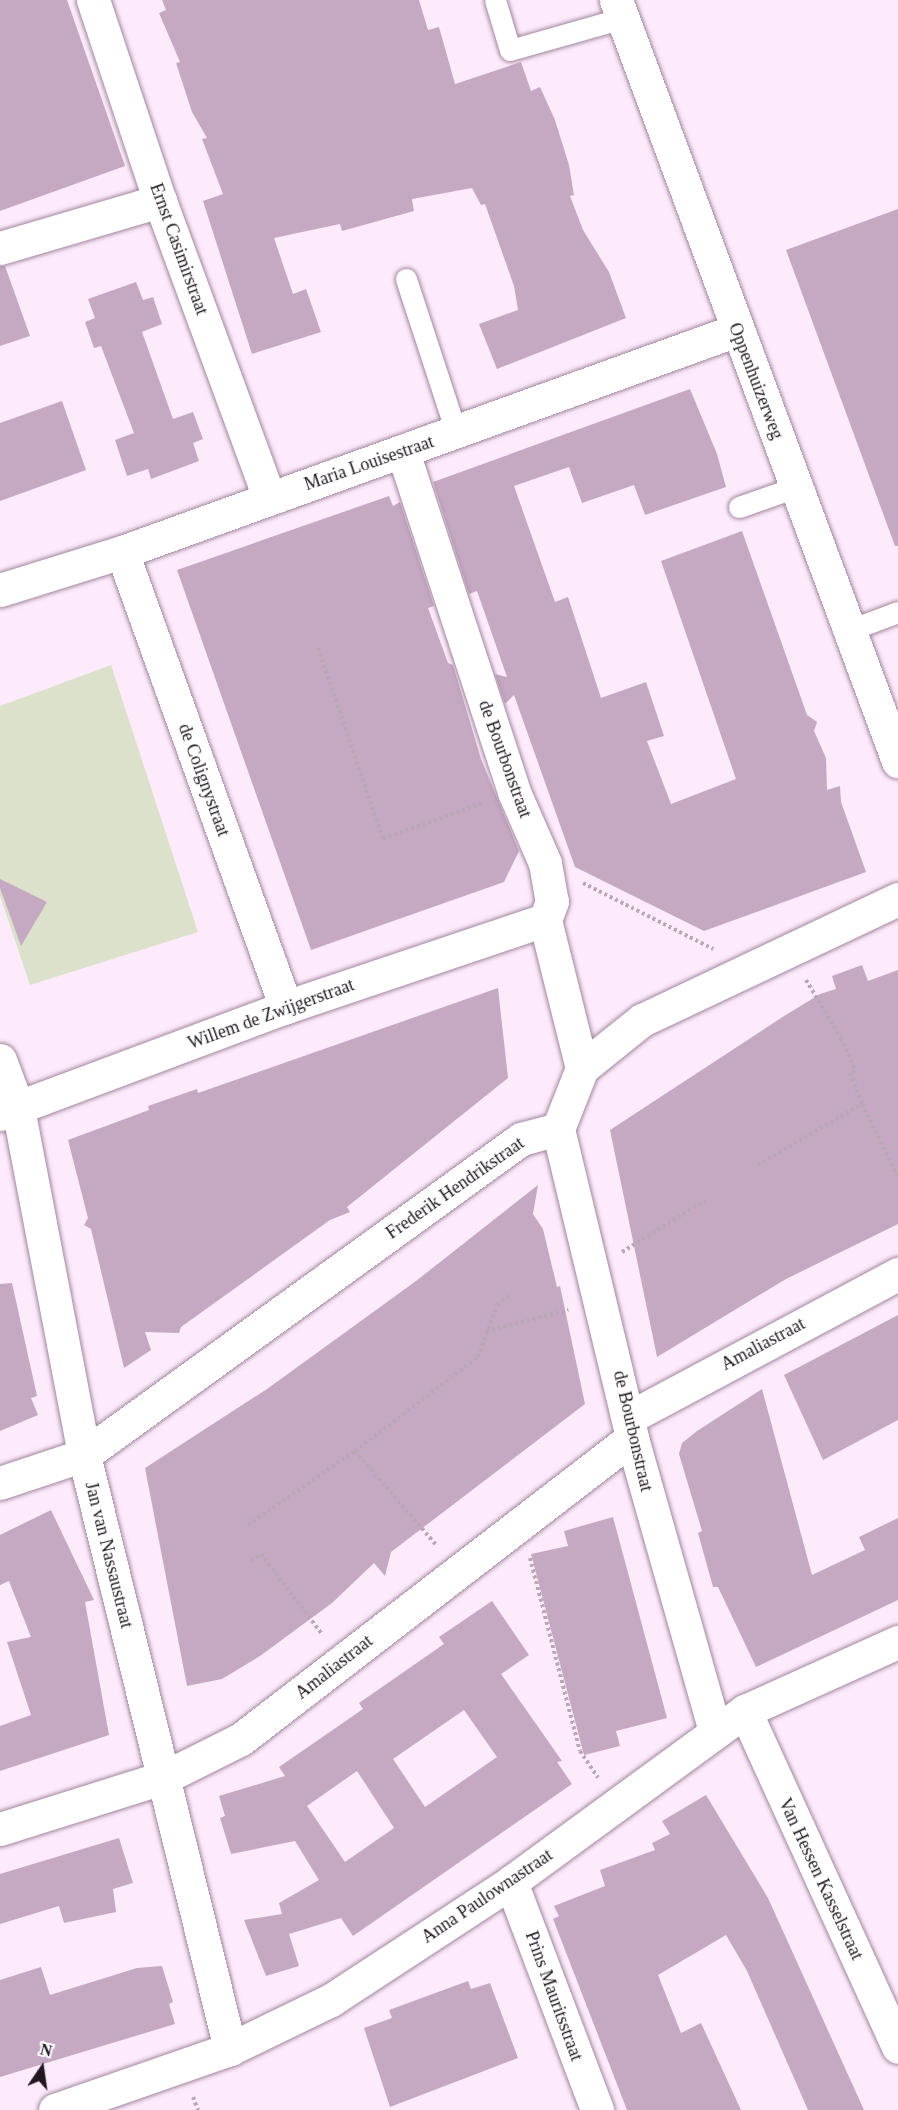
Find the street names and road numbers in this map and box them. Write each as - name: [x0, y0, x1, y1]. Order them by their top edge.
- street label: Ernst Casimirstraat: [145, 180, 213, 318]
- street label: Oppenhuizerweg: [724, 320, 788, 442]
- street label: Maria Louisestraat: [301, 431, 437, 495]
- street label: de Bourbonstraat: [474, 697, 536, 821]
- street label: de Colignystraat: [174, 721, 234, 839]
- street label: Willem de Zwijgerstraat: [185, 974, 357, 1054]
- street label: Frederik Hendrikstraat: [382, 1132, 528, 1244]
- street label: Amaliastraat: [717, 1313, 809, 1375]
- street label: de Bourbonstraat: [609, 1368, 657, 1494]
- street label: Jan van Nassaustraat: [80, 1480, 138, 1630]
- street label: Amaliastraat: [291, 1630, 377, 1704]
- street label: Van Hessen Kasselstraat: [774, 1795, 868, 1963]
- street label: Anna Paulownastraat: [417, 1844, 557, 1948]
- street label: Prins Mauritsstraat: [521, 1928, 587, 2064]

